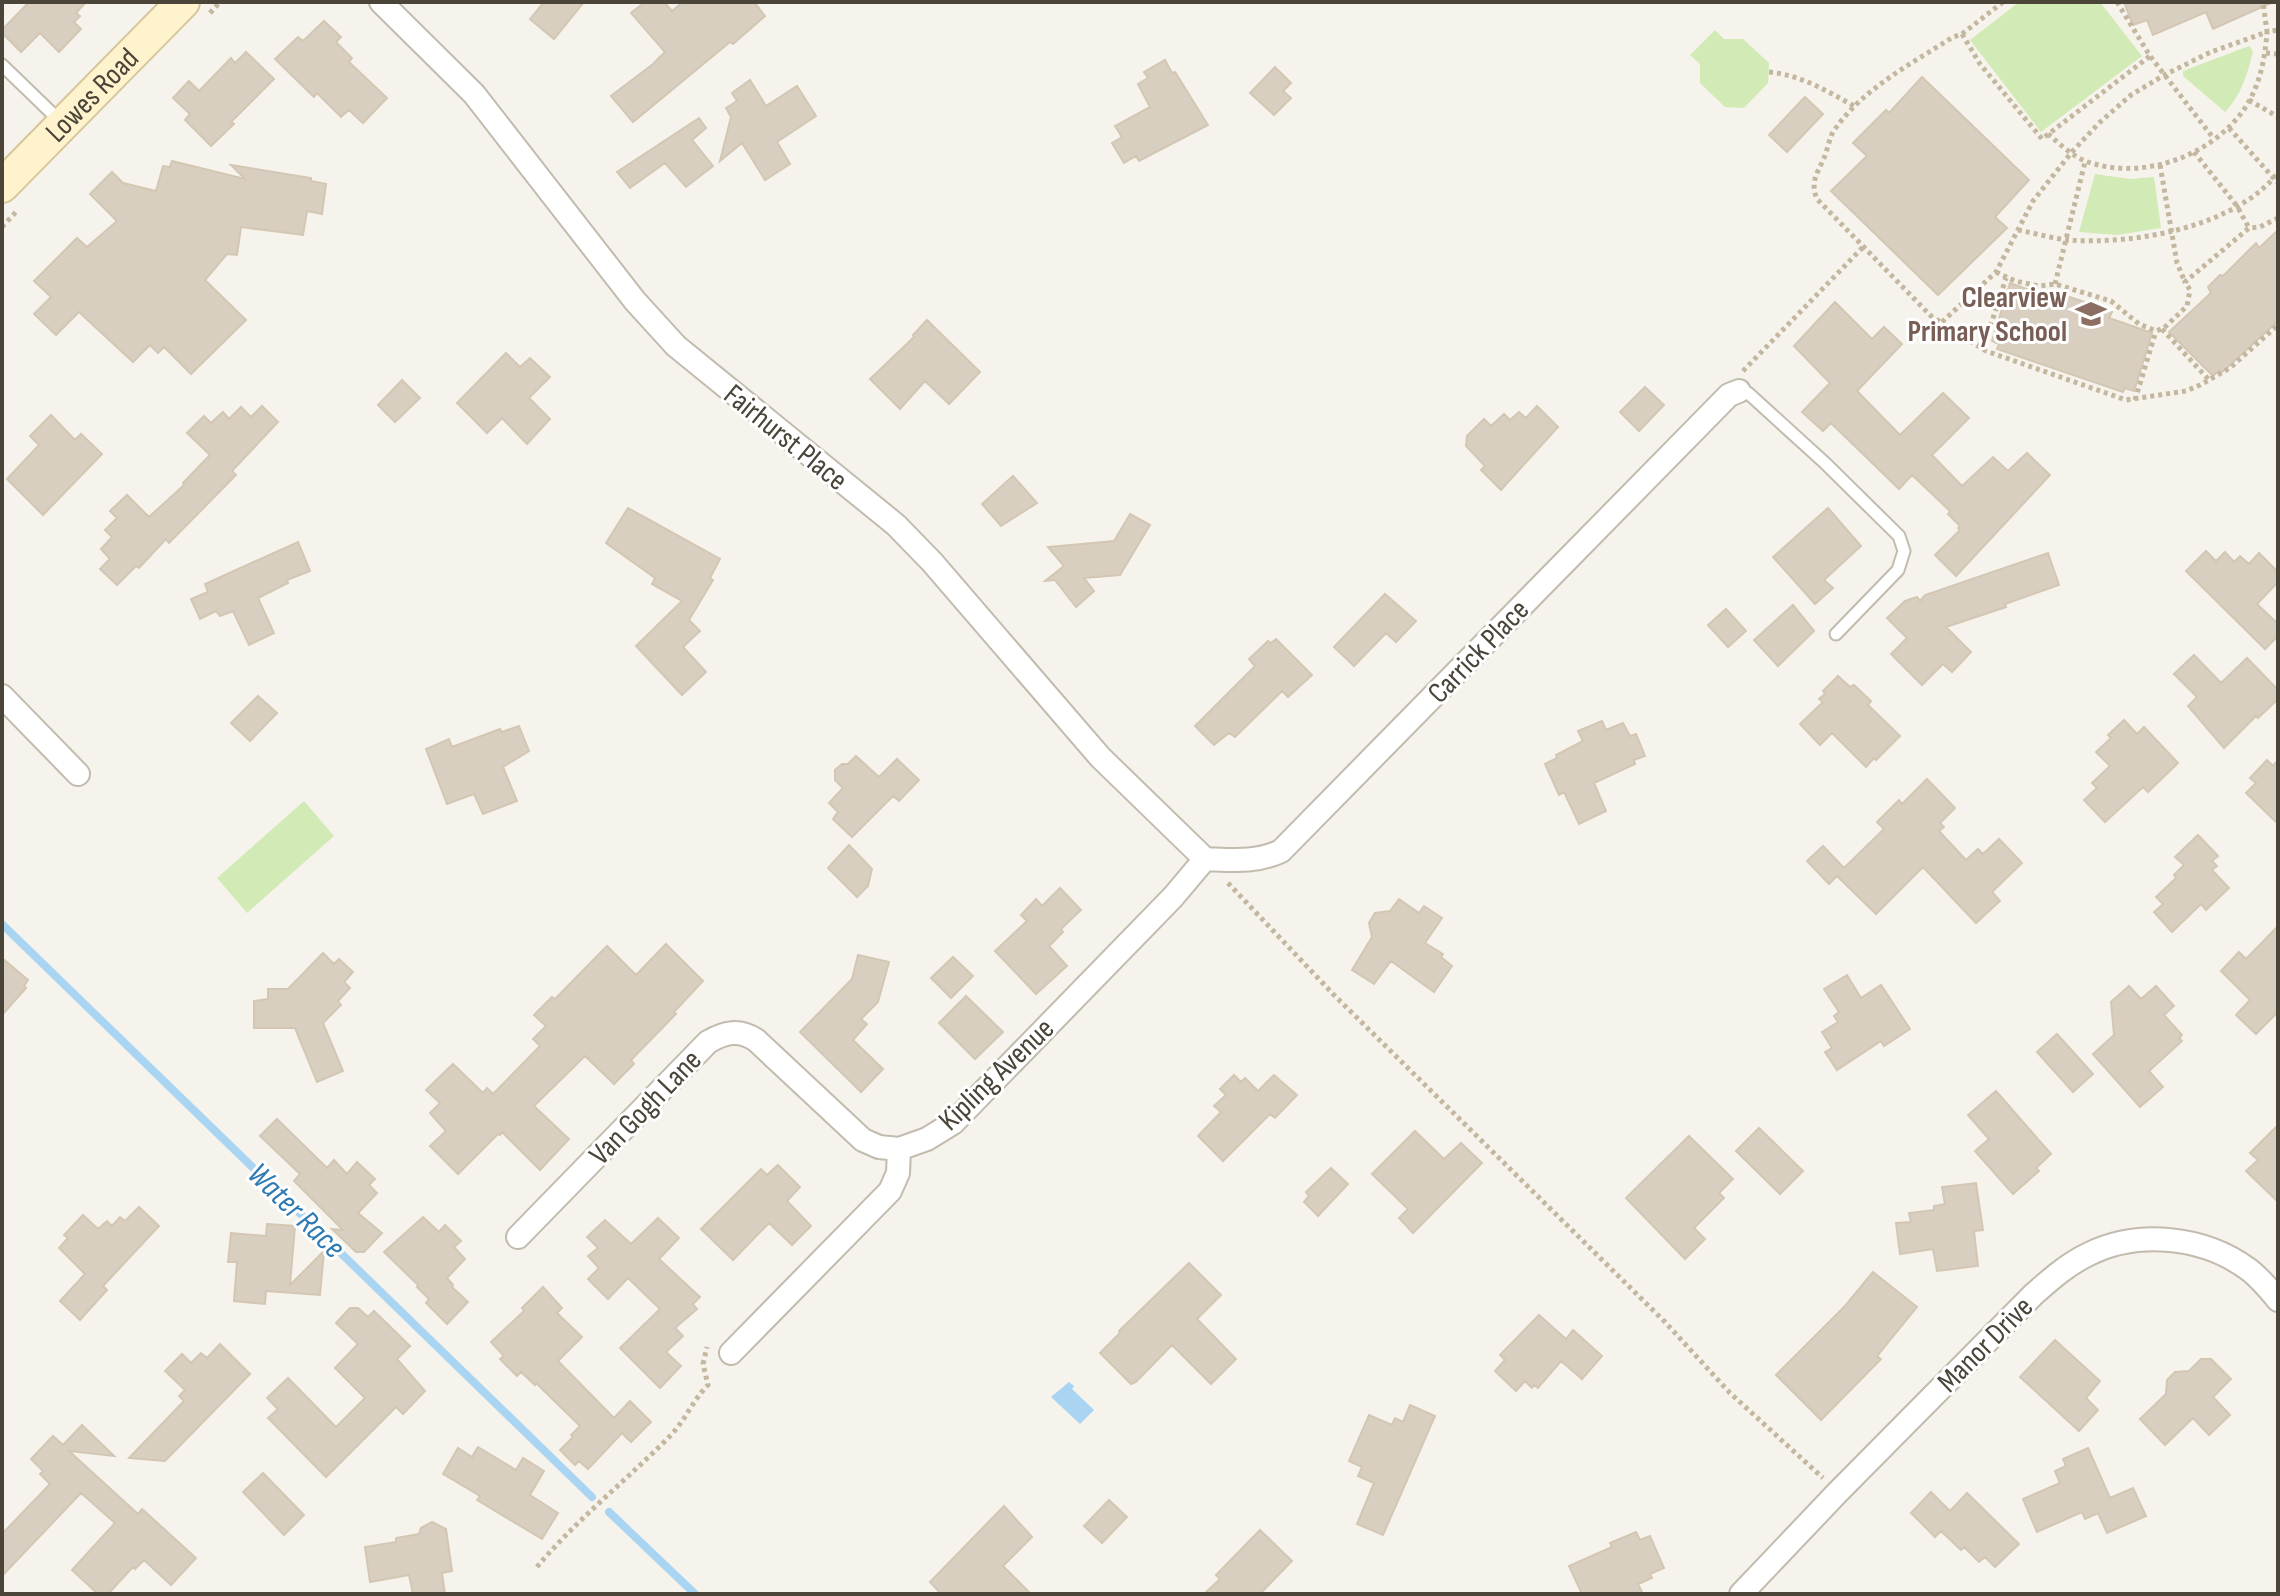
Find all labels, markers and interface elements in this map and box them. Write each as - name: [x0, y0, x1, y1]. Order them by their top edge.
- street label: Lowes Road: [38, 41, 146, 150]
- place label: Clearview Primary School: [1907, 280, 2067, 350]
- school or university icon: Clearview Primary School: [2074, 297, 2108, 331]
- street label: Fairhurst Place: [716, 377, 854, 499]
- street label: Carrick Place: [1420, 592, 1537, 711]
- street label: Kipling Avenue: [932, 1011, 1062, 1139]
- street label: Van Gogh Lane: [582, 1043, 709, 1173]
- water label: Water Race: [239, 1155, 353, 1267]
- street label: Manor Drive: [1930, 1289, 2041, 1400]

